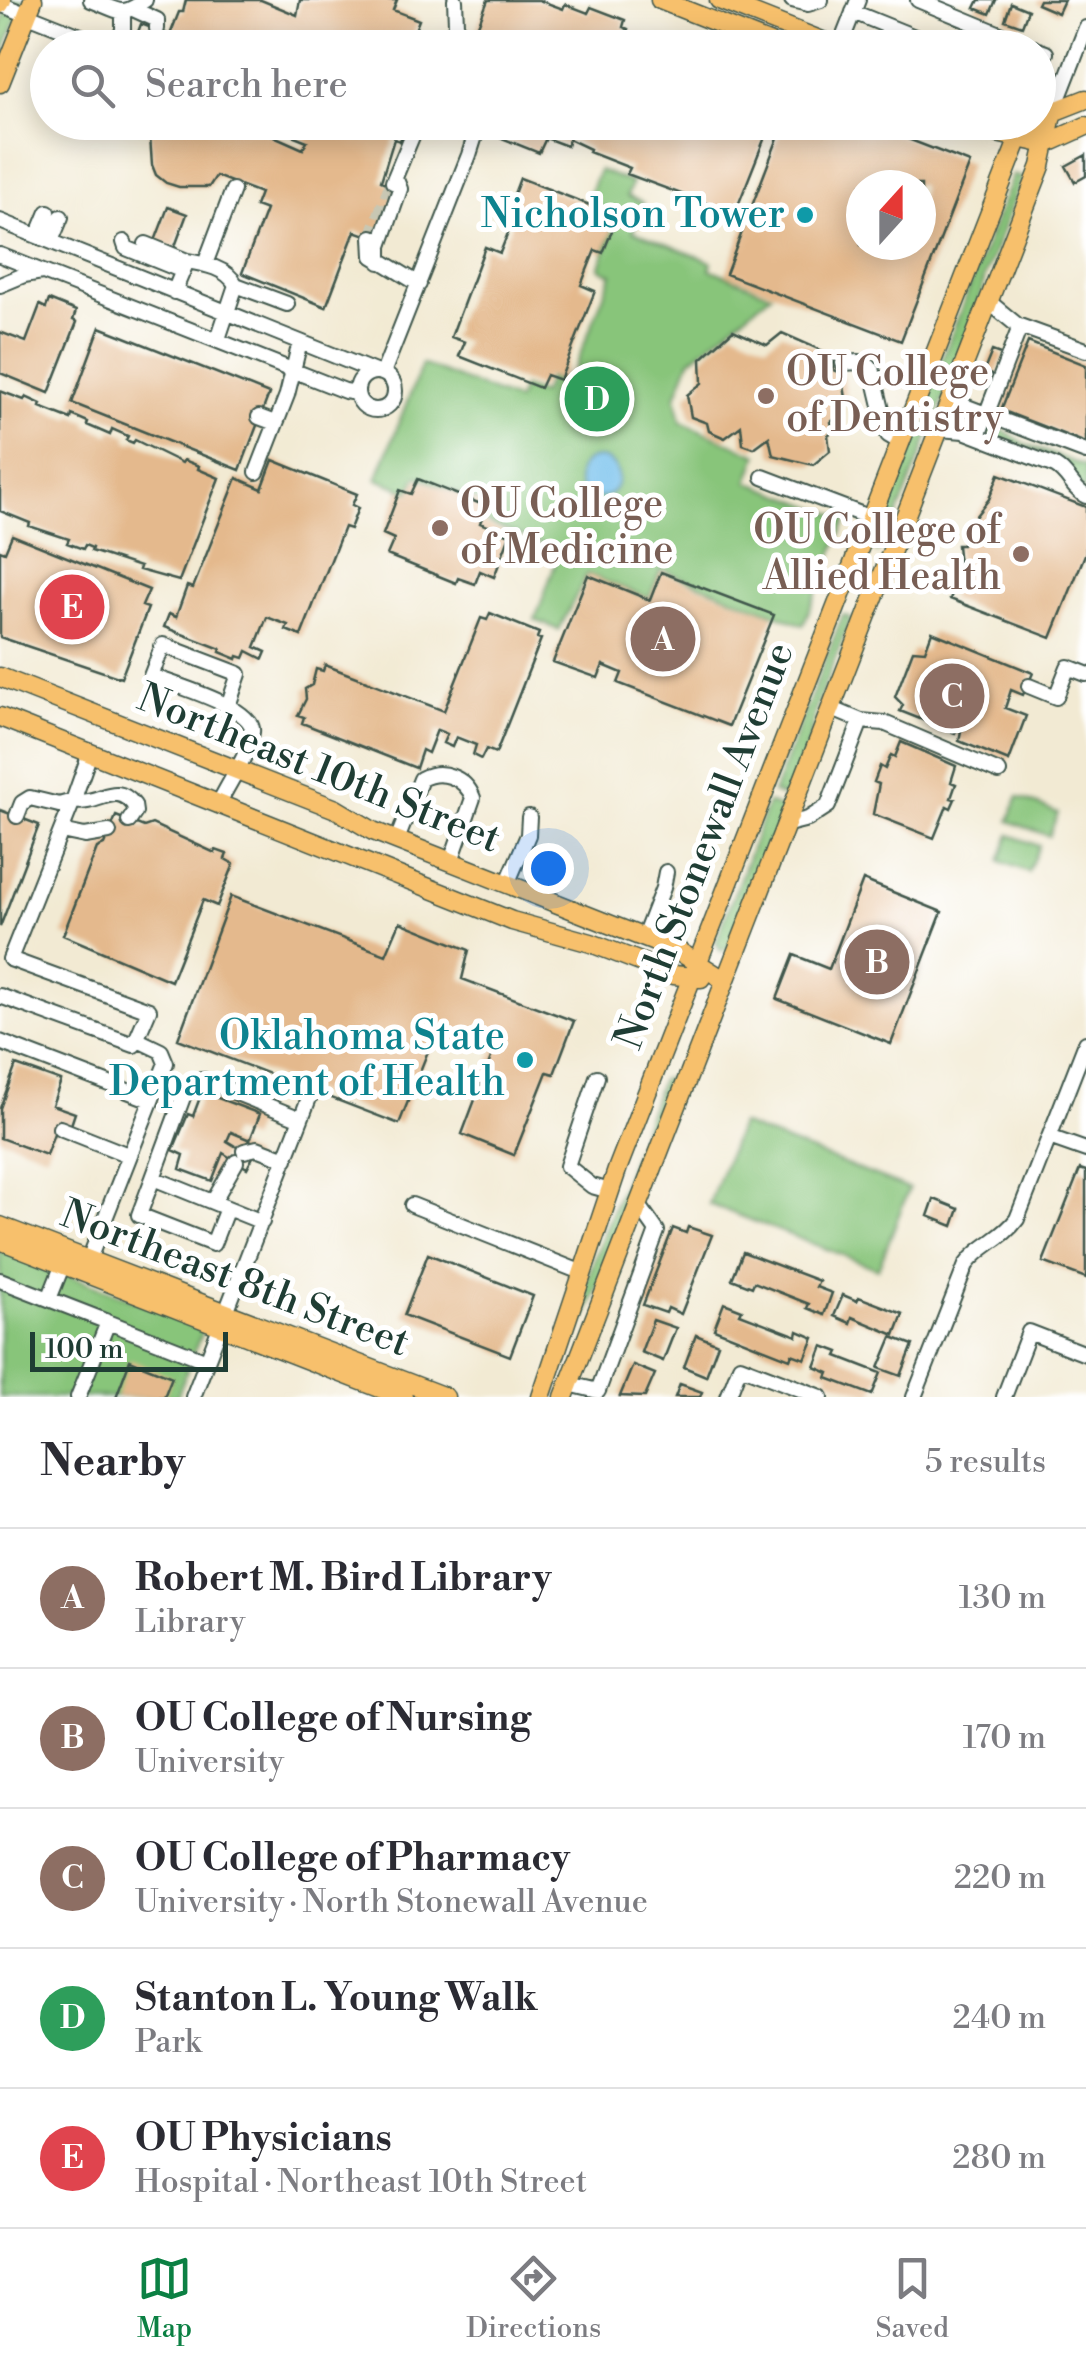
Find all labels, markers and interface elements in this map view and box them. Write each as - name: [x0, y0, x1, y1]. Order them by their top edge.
- search box: [30, 30, 1056, 140]
- icon: search: [65, 58, 120, 113]
- text: Search here: [145, 62, 348, 109]
- north arrow: [846, 170, 936, 260]
- place label: Nicholson Tower: [481, 190, 785, 240]
- marker: Nicholson Tower: [794, 204, 816, 226]
- place label: OU College of Dentistry: [786, 348, 1004, 445]
- pin: D: [564, 362, 630, 436]
- marker: OU College of Dentistry: [755, 385, 777, 407]
- place label: OU College of Medicine: [460, 480, 673, 576]
- place label: OU College of Allied Health: [753, 506, 1003, 602]
- marker: OU College of Medicine: [429, 517, 451, 539]
- marker: OU College of Allied Health: [1010, 543, 1032, 565]
- pin: E: [40, 570, 104, 644]
- pin: A: [630, 602, 696, 676]
- street label: North Stonewall Avenue: [605, 636, 805, 1056]
- pin: C: [920, 658, 984, 734]
- street label: Northeast 10th Street: [130, 673, 508, 865]
- your location: [523, 843, 574, 894]
- pin: B: [844, 924, 910, 1000]
- place label: Oklahoma State Department of Health: [109, 1012, 505, 1108]
- marker: Oklahoma State Department of Health: [514, 1049, 536, 1071]
- street label: Northeast 8th Street: [54, 1190, 416, 1368]
- scale bar: [30, 1327, 228, 1372]
- text: 100 m: [45, 1332, 124, 1367]
- text: Nearby: [40, 1436, 185, 1489]
- text: 5 results: [925, 1442, 1046, 1482]
- text: Robert M. Bird Library: [135, 1555, 551, 1602]
- text: A: [61, 1578, 84, 1618]
- text: 130 m: [959, 1578, 1046, 1618]
- text: Library: [135, 1602, 245, 1642]
- text: OU College of Nursing: [135, 1695, 531, 1742]
- text: B: [60, 1718, 85, 1758]
- text: 170 m: [963, 1718, 1046, 1758]
- text: University: [135, 1742, 284, 1782]
- text: OU College of Pharmacy: [135, 1835, 570, 1882]
- text: C: [61, 1858, 84, 1898]
- text: 220 m: [954, 1858, 1046, 1898]
- text: University · North Stonewall Avenue: [135, 1882, 648, 1922]
- text: Stanton L. Young Walk: [135, 1975, 538, 2022]
- text: D: [60, 1998, 85, 2038]
- text: 240 m: [953, 1998, 1046, 2038]
- text: Park: [135, 2022, 202, 2062]
- text: OU Physicians: [135, 2115, 392, 2162]
- text: E: [61, 2138, 84, 2178]
- text: 280 m: [952, 2138, 1046, 2178]
- text: Hospital · Northeast 10th Street: [135, 2162, 587, 2202]
- tab: Map: [137, 2251, 192, 2346]
- tab: Directions: [466, 2251, 601, 2346]
- tab: Saved: [875, 2251, 949, 2346]

